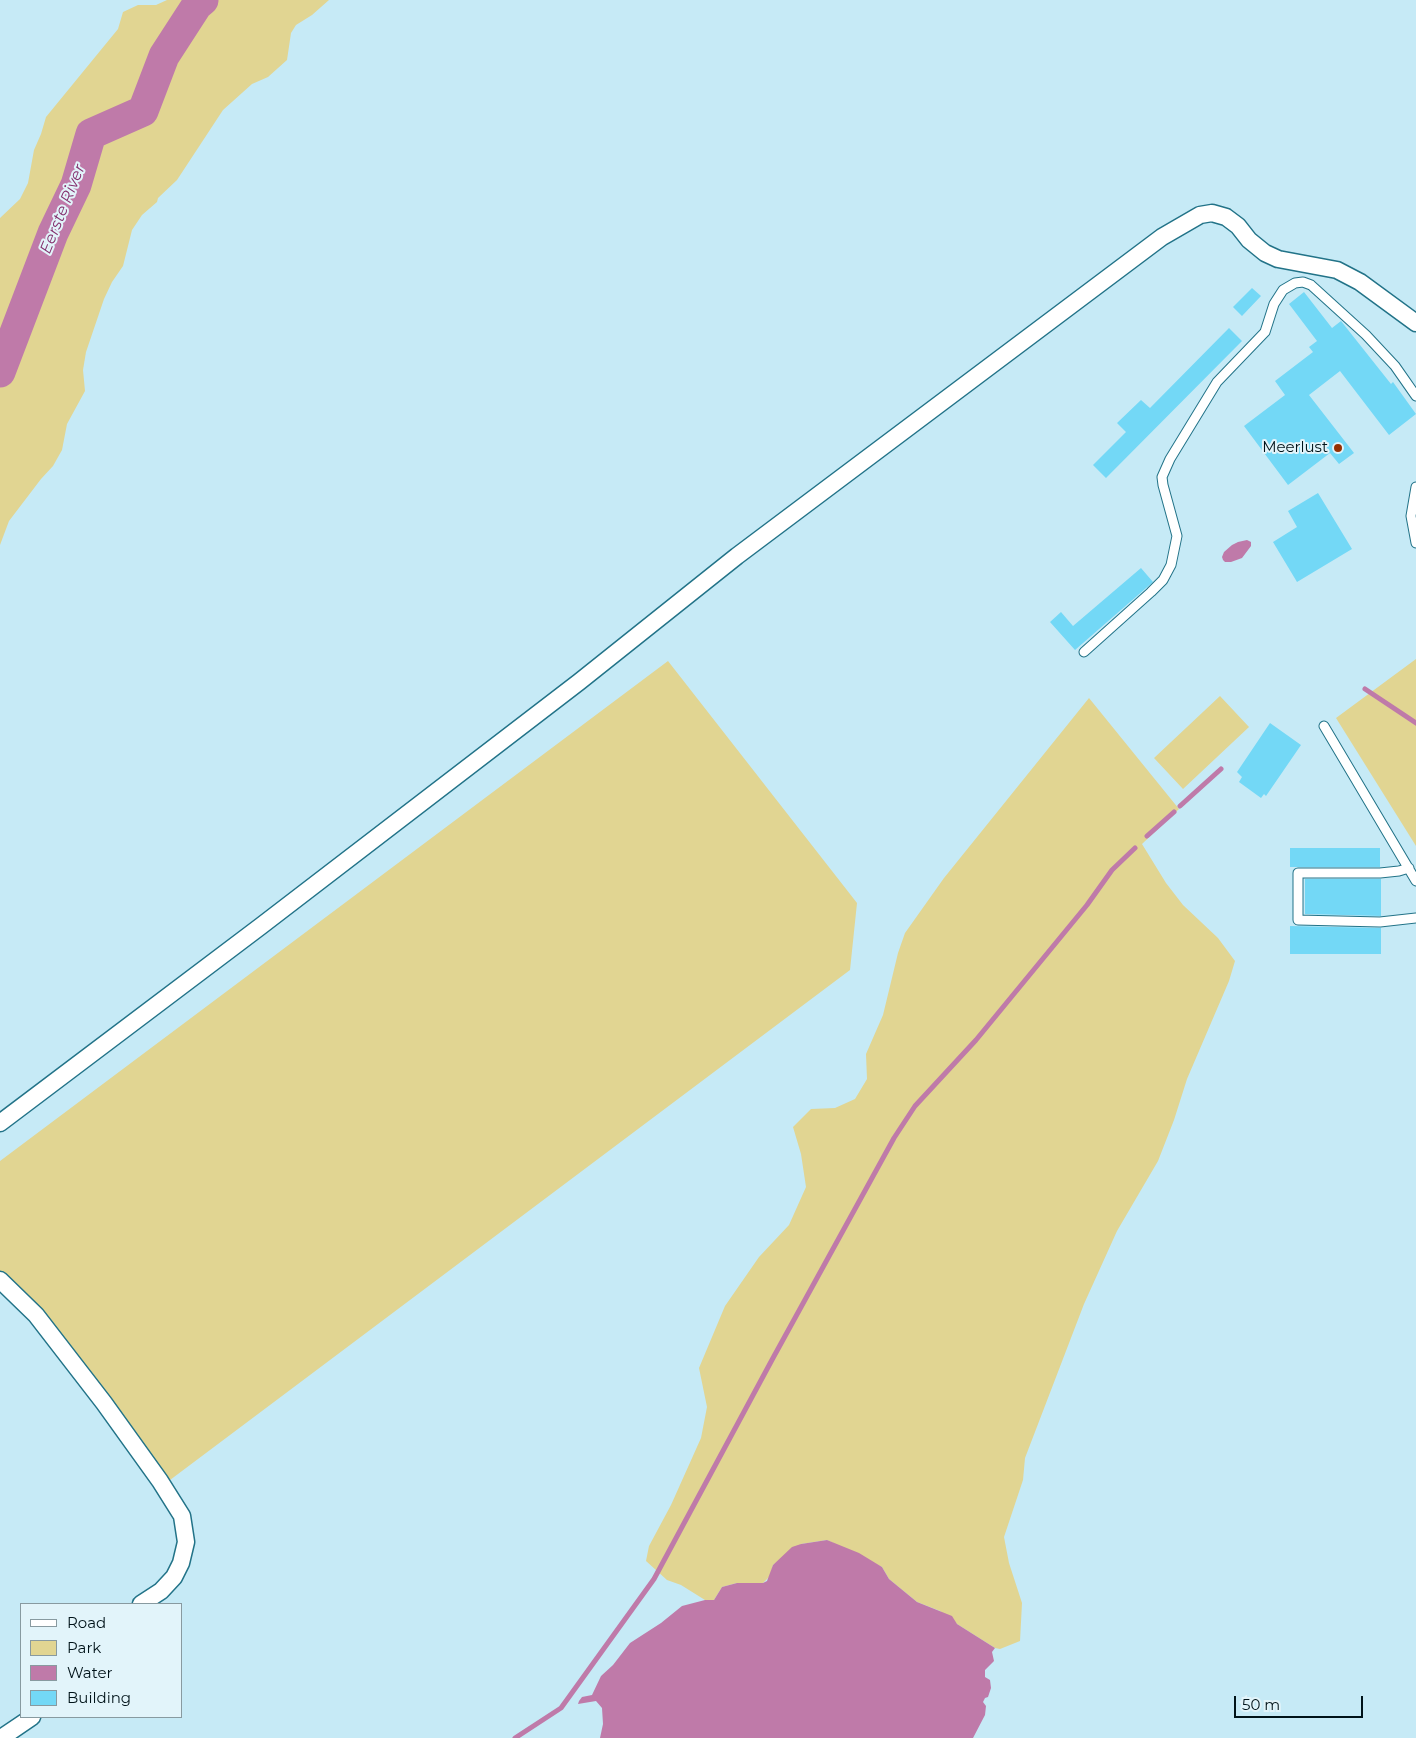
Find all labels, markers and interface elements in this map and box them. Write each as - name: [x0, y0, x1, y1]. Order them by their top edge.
- water label: Eerste River: [36, 161, 90, 257]
- place label: Meerlust: [1262, 439, 1328, 457]
- marker: Meerlust: [1332, 442, 1344, 454]
- legend: [20, 1603, 182, 1718]
- text: Road: [67, 1613, 106, 1632]
- text: Park: [67, 1638, 101, 1657]
- text: Water: [67, 1663, 113, 1682]
- scale bar: [1236, 1686, 1365, 1718]
- text: Building: [67, 1688, 131, 1707]
- text: 50 m: [1242, 1695, 1280, 1714]

